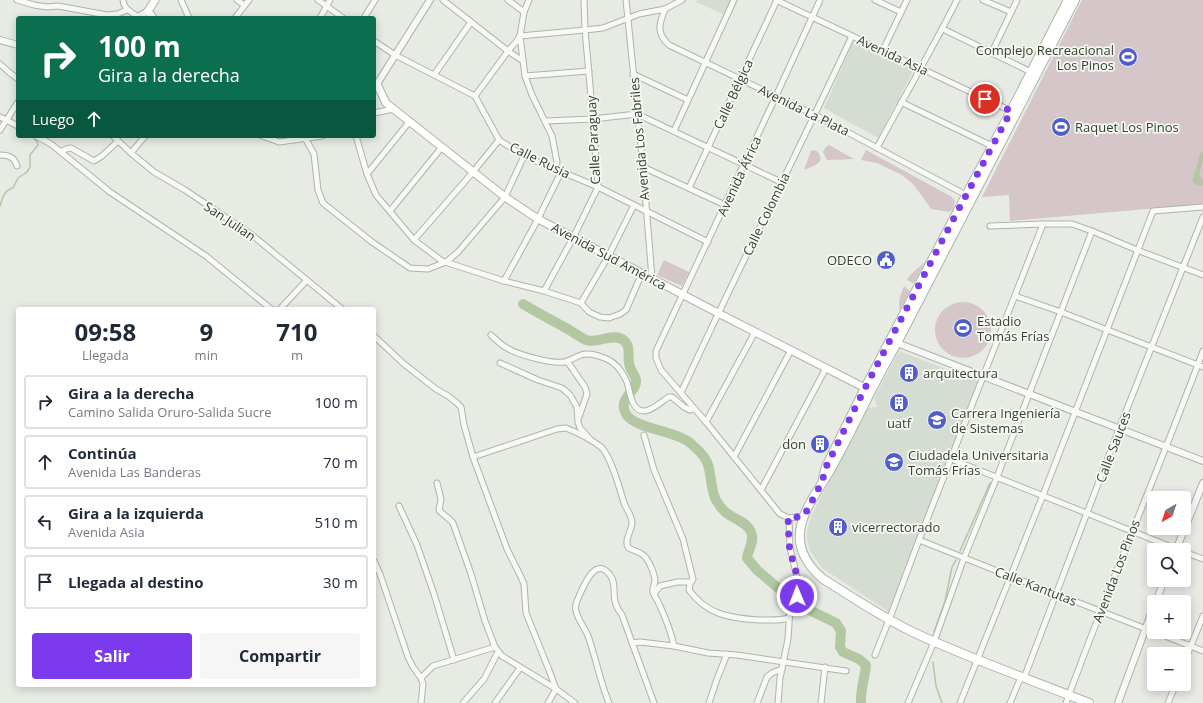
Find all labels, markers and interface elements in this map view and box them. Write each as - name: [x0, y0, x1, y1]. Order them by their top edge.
- text: 100 m: [98, 27, 181, 65]
- street label: Avenida Asia: [854, 31, 932, 79]
- icon: right: [32, 32, 84, 84]
- place label: Complejo Recreacional Los Pinos: [976, 41, 1114, 74]
- sports icon: Complejo Recreacional Los Pinos: [1117, 46, 1139, 68]
- street label: Calle Bélgica: [709, 56, 757, 132]
- text: Gira a la derecha: [98, 63, 240, 87]
- street label: Avenida Los Fabriles: [625, 77, 653, 201]
- street label: Avenida La Plata: [755, 80, 853, 140]
- pin: [968, 82, 1002, 116]
- icon: arrive: [974, 88, 996, 110]
- street label: Calle Paraguay: [582, 95, 604, 185]
- icon: ahead: [83, 108, 105, 130]
- text: Luego: [32, 109, 75, 129]
- sports icon: Raquet Los Pinos: [1050, 116, 1072, 138]
- place label: Raquet Los Pinos: [1075, 118, 1179, 136]
- street label: Avenida África: [713, 133, 765, 219]
- street label: Calle Rusia: [507, 138, 573, 182]
- street label: Calle Colombia: [738, 169, 794, 259]
- street label: San Julian: [201, 197, 259, 245]
- street label: Avenida Sud América: [548, 218, 670, 294]
- public building icon: ODECO: [875, 249, 897, 271]
- place label: ODECO: [827, 251, 872, 269]
- place label: Estadio Tomás Frías: [977, 312, 1050, 345]
- text: 09:58: [74, 315, 136, 348]
- text: 9: [199, 315, 213, 348]
- text: 710: [276, 315, 318, 348]
- sports icon: Estadio Tomás Frías: [952, 317, 974, 339]
- text: Llegada: [82, 346, 129, 364]
- text: min: [195, 346, 218, 364]
- text: m: [291, 346, 303, 364]
- building icon: arquitectura: [898, 362, 920, 384]
- place label: arquitectura: [923, 364, 998, 382]
- text: Gira a la derecha: [68, 383, 194, 403]
- icon: right: [34, 391, 56, 413]
- text: 100 m: [314, 392, 358, 412]
- building icon: uatf: [888, 392, 910, 414]
- text: Camino Salida Oruro-Salida Sucre: [68, 403, 272, 421]
- place label: Carrera Ingeniería de Sistemas: [951, 404, 1061, 437]
- school or university icon: Carrera Ingeniería de Sistemas: [926, 409, 948, 431]
- street label: Calle Sauces: [1091, 409, 1135, 485]
- place label: uatf: [887, 414, 912, 432]
- building icon: don: [809, 433, 831, 455]
- place label: don: [782, 435, 806, 453]
- text: Continúa: [68, 443, 137, 463]
- place label: Ciudadela Universitaria Tomás Frías: [908, 446, 1049, 479]
- icon: ahead: [34, 451, 56, 473]
- school or university icon: Ciudadela Universitaria Tomás Frías: [883, 451, 905, 473]
- text: 70 m: [323, 452, 358, 472]
- text: Avenida Las Banderas: [68, 463, 201, 481]
- north arrow: [1147, 491, 1191, 535]
- map controls: [1147, 491, 1191, 691]
- text: Gira a la izquierda: [68, 503, 204, 523]
- icon: left: [34, 511, 56, 533]
- text: 510 m: [314, 512, 358, 532]
- building icon: vicerrectorado: [827, 516, 849, 538]
- street label: Avenida Los Pinos: [1088, 517, 1144, 625]
- place label: vicerrectorado: [852, 518, 940, 536]
- text: Avenida Asia: [68, 523, 145, 541]
- button: search: [1147, 543, 1191, 587]
- street label: Calle Kantutas: [992, 562, 1080, 610]
- icon: arrive: [34, 571, 56, 593]
- text: Llegada al destino: [68, 572, 203, 592]
- text: 30 m: [323, 572, 358, 592]
- position arrow: [776, 575, 818, 617]
- button: +: [1147, 595, 1191, 639]
- button: Salir: [32, 633, 192, 679]
- button: Compartir: [200, 633, 360, 679]
- button: −: [1147, 647, 1191, 691]

